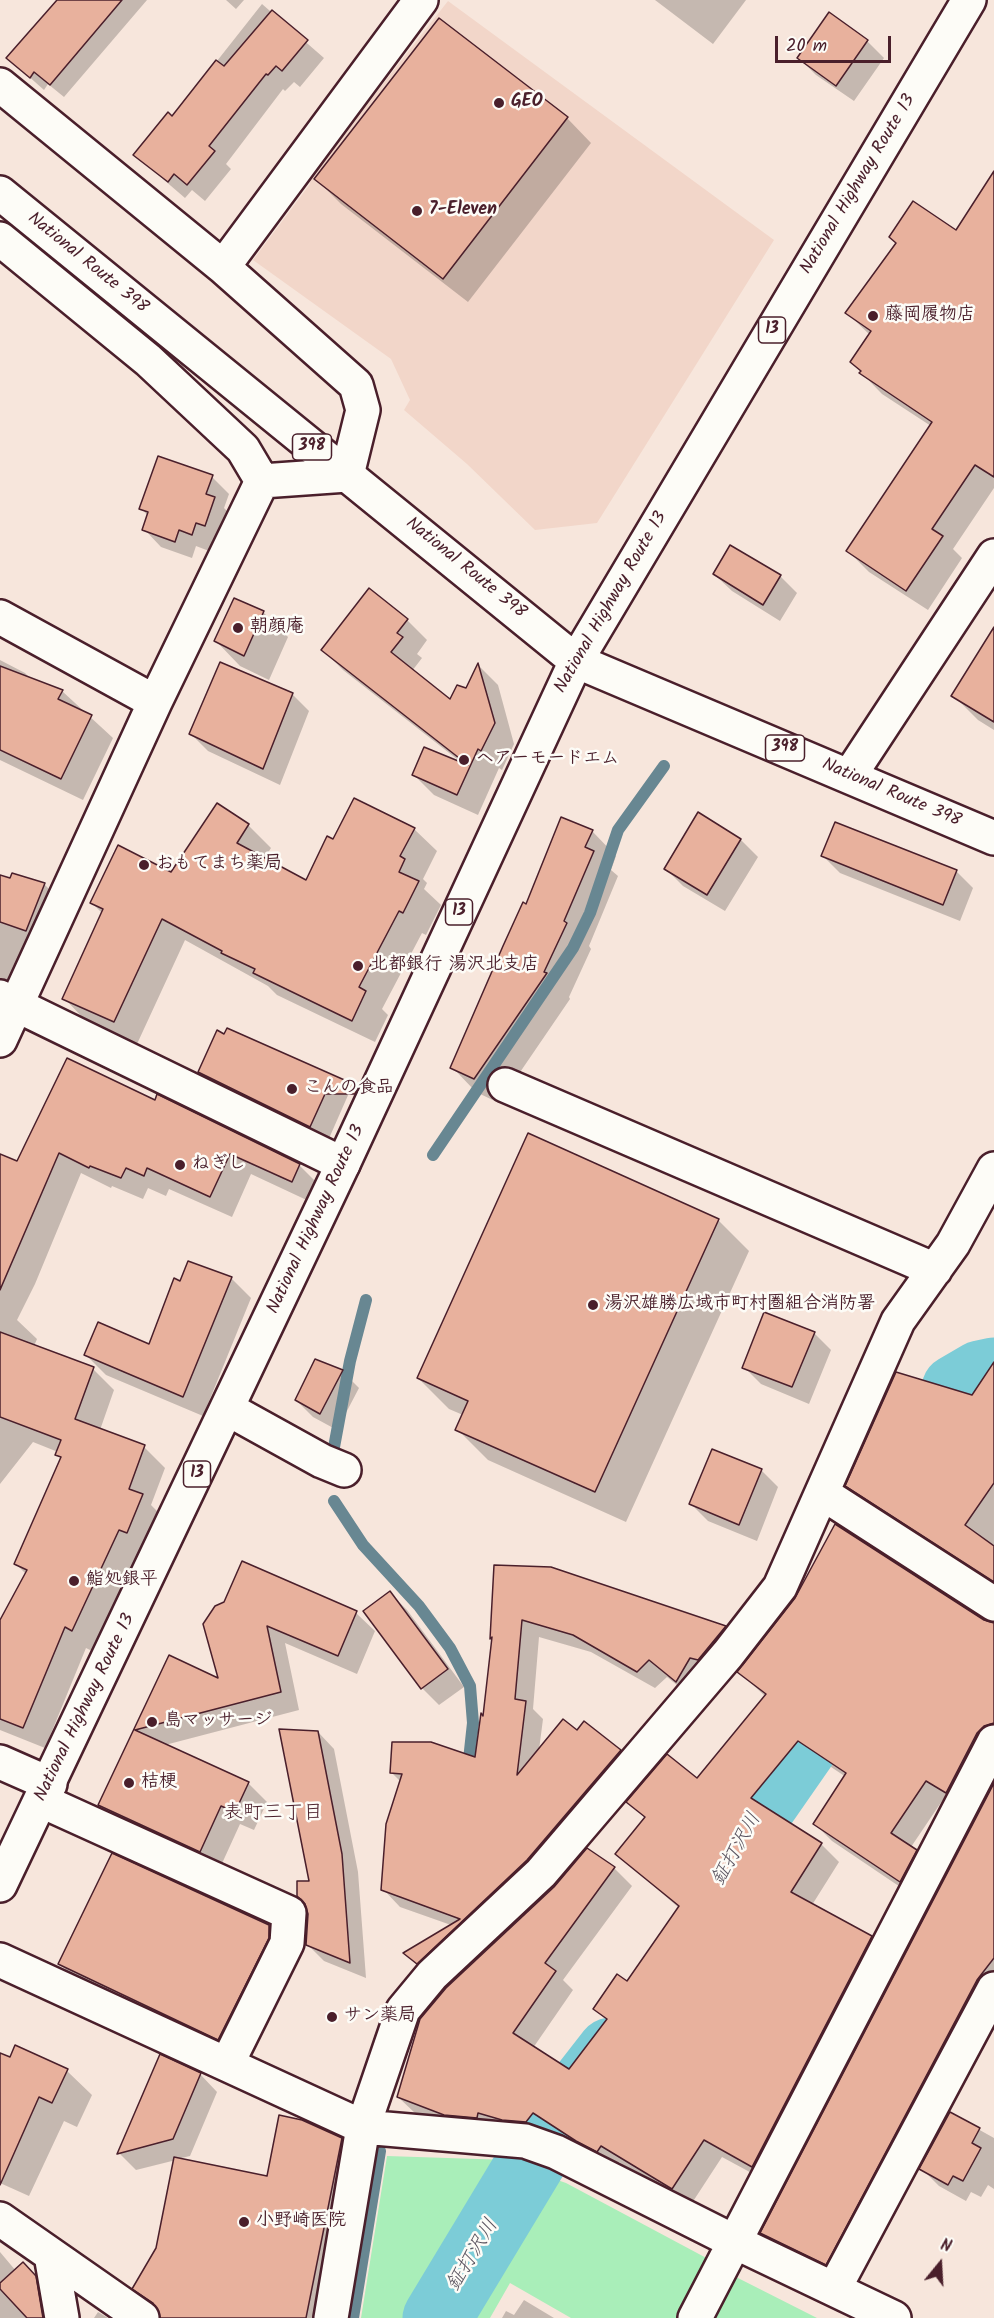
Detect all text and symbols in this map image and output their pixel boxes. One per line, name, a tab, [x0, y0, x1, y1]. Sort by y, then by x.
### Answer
scale bar	[778, 24, 894, 62]
text: 20 m	[786, 32, 827, 61]
street label: National Highway Route 13	[797, 91, 921, 279]
place label: GEO	[511, 92, 543, 114]
marker: GEO	[492, 96, 506, 110]
place label: 7-Eleven	[429, 200, 497, 222]
marker: 7-Eleven	[410, 204, 424, 218]
street label: National Route 398	[22, 209, 152, 319]
place label: 藤岡履物店	[885, 305, 975, 327]
marker: 藤岡履物店	[866, 309, 880, 323]
road number: 13	[758, 317, 786, 343]
road number: 398	[292, 434, 332, 460]
street label: National Highway Route 13	[551, 508, 673, 698]
street label: National Route 398	[400, 514, 530, 624]
place label: 朝顔庵	[250, 617, 304, 639]
marker: 朝顔庵	[231, 621, 245, 635]
road number: 398	[766, 735, 804, 761]
place label: ヘアーモードエム	[476, 749, 619, 771]
marker: ヘアーモードエム	[457, 753, 471, 767]
street label: National Route 398	[818, 755, 964, 833]
place label: おもてまち薬局	[156, 854, 282, 876]
marker: おもてまち薬局	[137, 858, 151, 872]
road number: 13	[446, 899, 472, 925]
place label: 北都銀行 湯沢北支店	[370, 955, 539, 977]
marker: 北都銀行 湯沢北支店	[351, 959, 365, 973]
place label: こんの食品	[304, 1078, 394, 1100]
marker: こんの食品	[285, 1082, 299, 1096]
street label: National Highway Route 13	[264, 1122, 370, 1318]
place label: ねぎし	[192, 1154, 246, 1176]
marker: ねぎし	[173, 1158, 187, 1172]
place label: 湯沢雄勝広域市町村圏組合消防署	[605, 1294, 875, 1316]
marker: 湯沢雄勝広域市町村圏組合消防署	[586, 1298, 600, 1312]
road number: 13	[184, 1461, 210, 1487]
place label: 鮨処銀平	[86, 1570, 158, 1592]
marker: 鮨処銀平	[67, 1574, 81, 1588]
street label: National Highway Route 13	[31, 1611, 141, 1805]
place label: 島マッサージ	[164, 1711, 272, 1733]
marker: 島マッサージ	[145, 1715, 159, 1729]
place label: 桔梗	[141, 1772, 177, 1794]
marker: 桔梗	[122, 1776, 136, 1790]
district label: 表町三丁目	[223, 1803, 323, 1827]
water label: 鉦打沢川	[708, 1809, 768, 1891]
place label: サン薬局	[344, 2006, 416, 2028]
marker: サン薬局	[325, 2010, 339, 2024]
place label: 小野崎医院	[256, 2211, 346, 2233]
marker: 小野崎医院	[237, 2215, 251, 2229]
water label: 鉦打沢川	[443, 2216, 505, 2296]
text: N	[937, 2233, 954, 2260]
north arrow	[910, 2234, 970, 2294]

